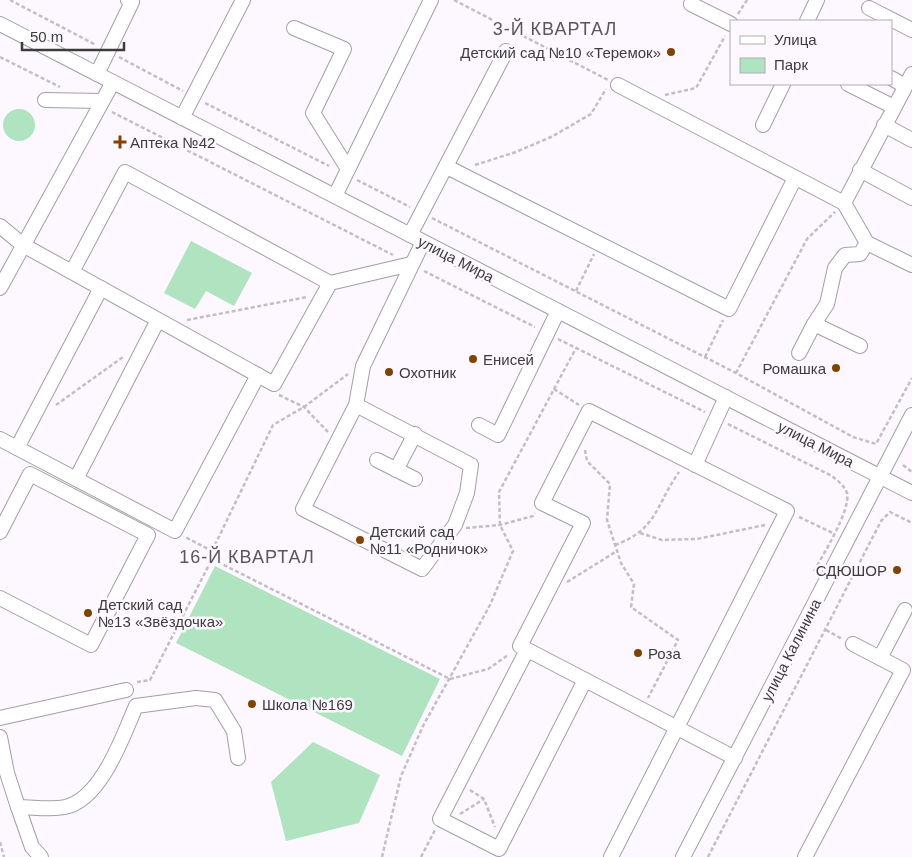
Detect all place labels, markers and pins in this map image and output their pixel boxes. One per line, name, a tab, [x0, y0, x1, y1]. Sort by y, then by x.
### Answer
place label: Детский сад №10 «Теремок»	[460, 44, 661, 61]
marker: Детский сад №10 «Теремок»	[665, 46, 677, 58]
place label: Аптека №42	[130, 134, 215, 151]
marker: Аптека №42	[114, 136, 126, 148]
place label: Енисей	[483, 351, 534, 368]
marker: Енисей	[467, 353, 479, 365]
place label: Ромашка	[762, 360, 827, 377]
marker: Ромашка	[830, 362, 842, 374]
place label: Охотник	[399, 364, 456, 381]
marker: Охотник	[383, 366, 395, 378]
place label: Детский сад №11 «Родничок»	[370, 523, 488, 557]
marker: Детский сад №11 «Родничок»	[354, 534, 366, 546]
place label: СДЮШОР	[816, 562, 887, 579]
marker: СДЮШОР	[891, 564, 903, 576]
place label: Детский сад №13 «Звёздочка»	[98, 596, 223, 630]
marker: Детский сад №13 «Звёздочка»	[82, 607, 94, 619]
place label: Роза	[648, 645, 681, 662]
marker: Роза	[632, 647, 644, 659]
place label: Школа №169	[262, 696, 353, 713]
marker: Школа №169	[246, 698, 258, 710]

